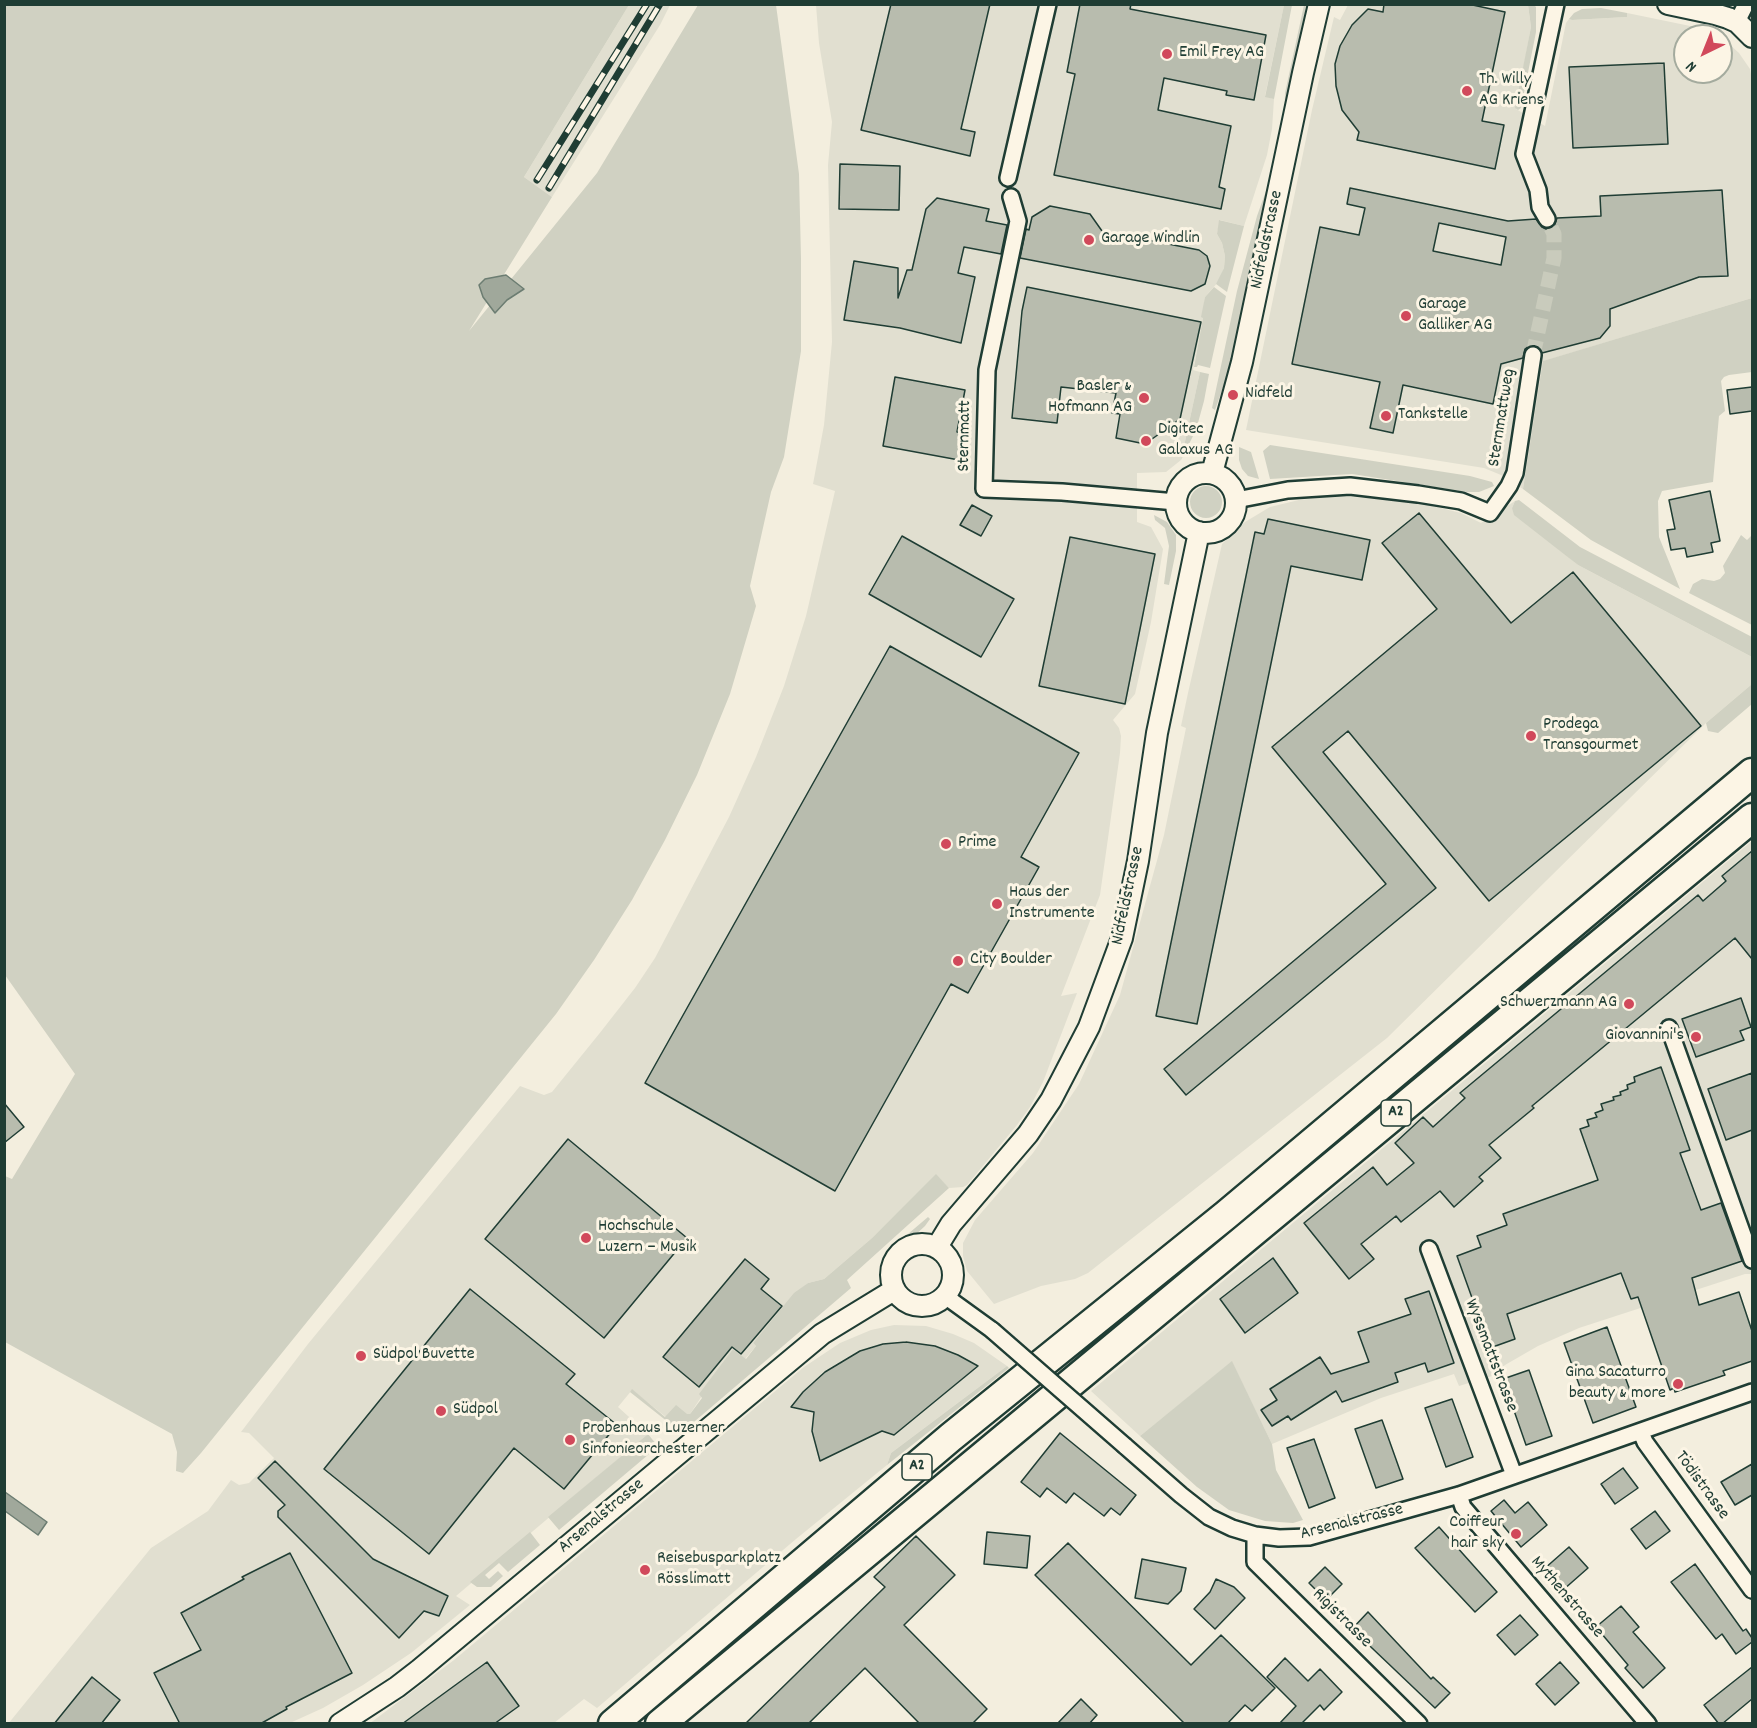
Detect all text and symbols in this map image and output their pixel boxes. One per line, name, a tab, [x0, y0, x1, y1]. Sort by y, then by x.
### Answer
north arrow	[1673, 24, 1733, 84]
place label: Emil Frey AG	[1179, 43, 1264, 65]
marker: Emil Frey AG	[1160, 47, 1174, 61]
text: N	[1681, 55, 1702, 77]
place label: Th. Willy AG Kriens	[1479, 70, 1544, 112]
marker: Th. Willy AG Kriens	[1460, 84, 1474, 98]
street label: Nidfeldstrasse	[1247, 189, 1289, 291]
place label: Garage Windlin	[1101, 229, 1200, 251]
marker: Garage Windlin	[1082, 233, 1096, 247]
place label: Garage Galliker AG	[1418, 295, 1492, 338]
marker: Garage Galliker AG	[1399, 309, 1413, 323]
street label: Sternmattweg	[1485, 367, 1521, 469]
place label: Basler & Hofmann AG	[1048, 377, 1132, 420]
place label: Nidfeld	[1245, 384, 1293, 406]
marker: Nidfeld	[1226, 388, 1240, 402]
marker: Basler & Hofmann AG	[1137, 391, 1151, 405]
street label: Sternmatt	[955, 400, 977, 472]
place label: Tankstelle	[1398, 405, 1468, 427]
marker: Tankstelle	[1379, 409, 1393, 423]
place label: Digitec Galaxus AG	[1158, 420, 1233, 462]
marker: Digitec Galaxus AG	[1139, 434, 1153, 448]
place label: Prodega Transgourmet	[1543, 715, 1638, 758]
marker: Prodega Transgourmet	[1524, 729, 1538, 743]
place label: Prime	[958, 833, 996, 855]
marker: Prime	[939, 837, 953, 851]
street label: Nidfeldstrasse	[1108, 845, 1150, 947]
place label: Haus der Instrumente	[1009, 883, 1095, 926]
marker: Haus der Instrumente	[990, 897, 1004, 911]
place label: City Boulder	[970, 950, 1052, 972]
marker: City Boulder	[951, 954, 965, 968]
place label: Schwerzmann AG	[1500, 993, 1617, 1015]
marker: Schwerzmann AG	[1622, 997, 1636, 1011]
place label: Giovannini's	[1605, 1026, 1684, 1048]
marker: Giovannini's	[1689, 1030, 1703, 1044]
road number: A2	[1381, 1100, 1411, 1126]
place label: Hochschule Luzern – Musik	[598, 1217, 697, 1260]
marker: Hochschule Luzern – Musik	[579, 1231, 593, 1245]
street label: Wyssmattstrasse	[1459, 1296, 1521, 1416]
place label: Südpol Buvette	[373, 1345, 475, 1367]
marker: Südpol Buvette	[354, 1349, 368, 1363]
place label: Gina Sacaturro beauty & more	[1565, 1363, 1666, 1406]
marker: Gina Sacaturro beauty & more	[1671, 1377, 1685, 1391]
place label: Südpol	[453, 1400, 498, 1422]
marker: Südpol	[434, 1404, 448, 1418]
place label: Probenhaus Luzerner Sinfonieorchester	[582, 1419, 725, 1462]
marker: Probenhaus Luzerner Sinfonieorchester	[563, 1433, 577, 1447]
street label: Tödistrasse	[1669, 1448, 1733, 1524]
road number: A2	[902, 1454, 932, 1480]
street label: Arsenalstrasse	[555, 1475, 649, 1559]
street label: Arsenalstrasse	[1298, 1500, 1406, 1546]
place label: Coiffeur hair sky	[1449, 1513, 1504, 1556]
marker: Coiffeur hair sky	[1509, 1527, 1523, 1541]
place label: Reisebusparkplatz Rösslimatt	[657, 1549, 781, 1592]
street label: Mythenstrasse	[1525, 1553, 1607, 1643]
marker: Reisebusparkplatz Rösslimatt	[638, 1563, 652, 1577]
street label: Rigistrasse	[1307, 1585, 1375, 1653]

